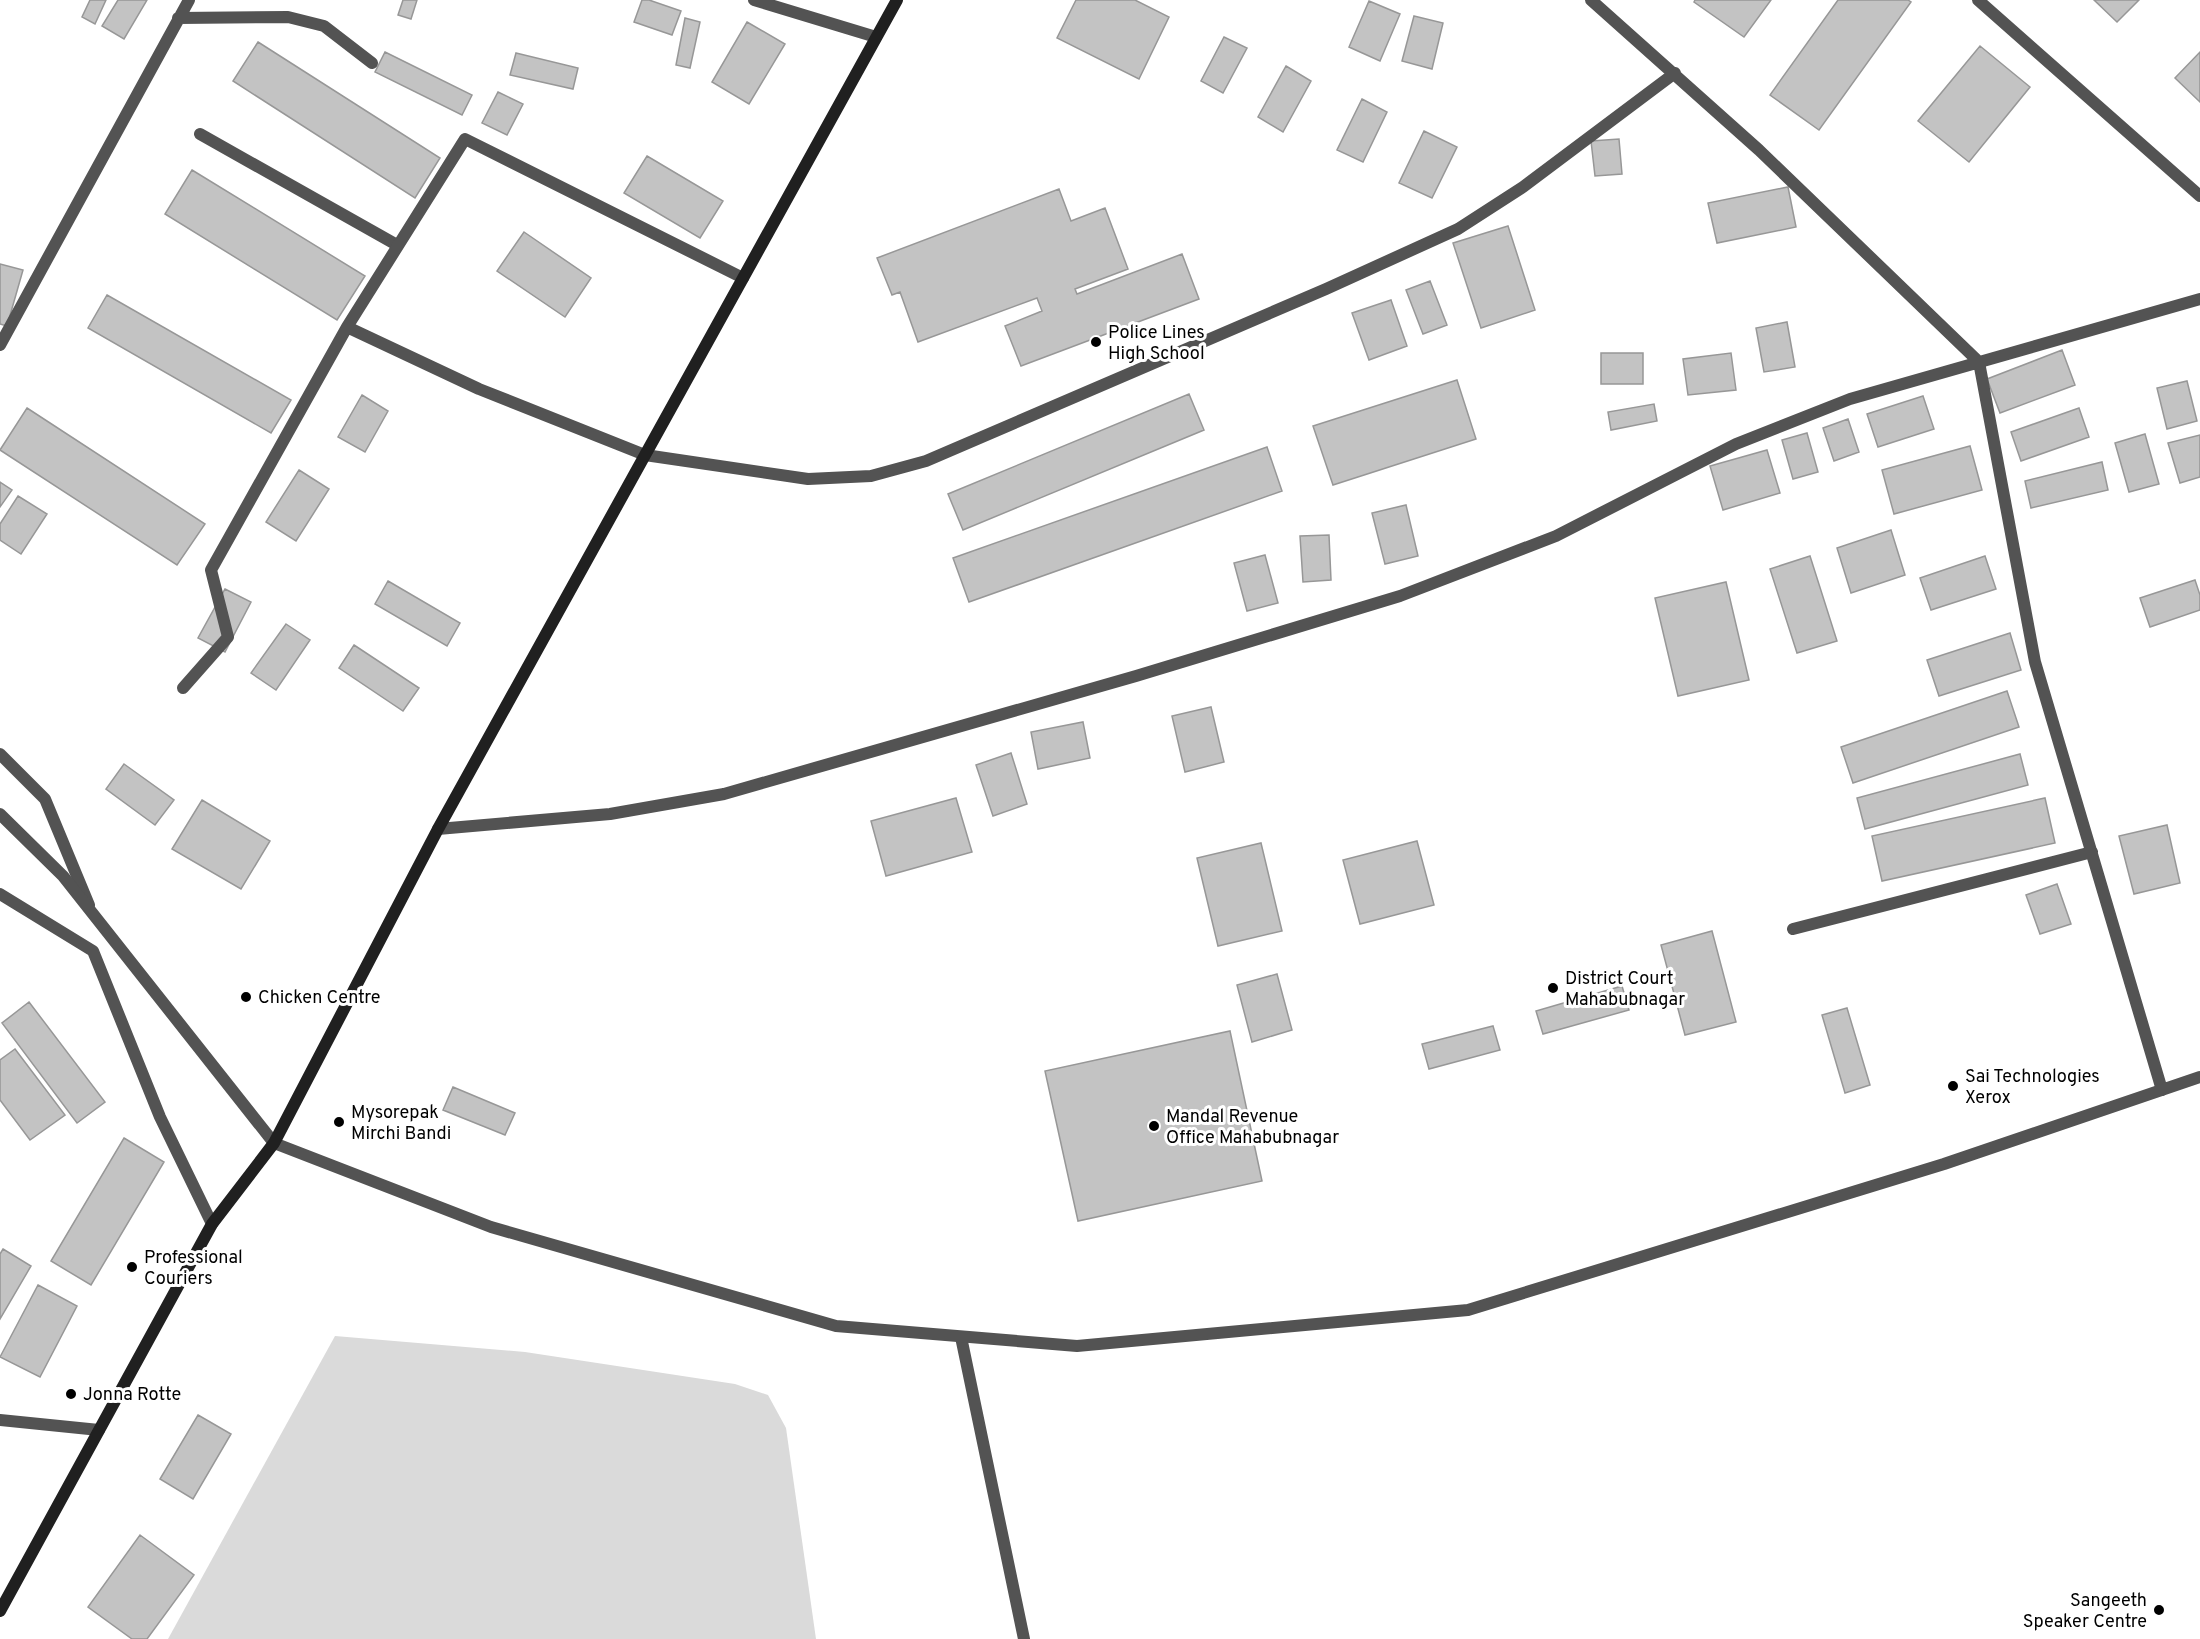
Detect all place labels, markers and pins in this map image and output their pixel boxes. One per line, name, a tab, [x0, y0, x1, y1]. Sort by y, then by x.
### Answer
place label: Police Lines High School	[1108, 322, 1205, 366]
marker: Police Lines High School	[1089, 335, 1103, 349]
place label: District Court Mahabubnagar	[1565, 968, 1685, 1012]
marker: District Court Mahabubnagar	[1546, 981, 1560, 995]
place label: Chicken Centre	[258, 987, 380, 1010]
marker: Chicken Centre	[239, 990, 253, 1004]
place label: Sai Technologies Xerox	[1965, 1066, 2100, 1110]
marker: Sai Technologies Xerox	[1946, 1079, 1960, 1093]
place label: Mysorepak Mirchi Bandi	[351, 1102, 451, 1146]
place label: Mandal Revenue Office Mahabubnagar	[1166, 1106, 1339, 1150]
marker: Mysorepak Mirchi Bandi	[332, 1115, 346, 1129]
marker: Mandal Revenue Office Mahabubnagar	[1147, 1119, 1161, 1133]
place label: Professional Couriers	[144, 1247, 243, 1291]
marker: Professional Couriers	[125, 1260, 139, 1274]
place label: Jonna Rotte	[83, 1384, 181, 1407]
marker: Jonna Rotte	[64, 1387, 78, 1401]
place label: Sangeeth Speaker Centre	[2023, 1590, 2147, 1634]
marker: Sangeeth Speaker Centre	[2152, 1603, 2166, 1617]

